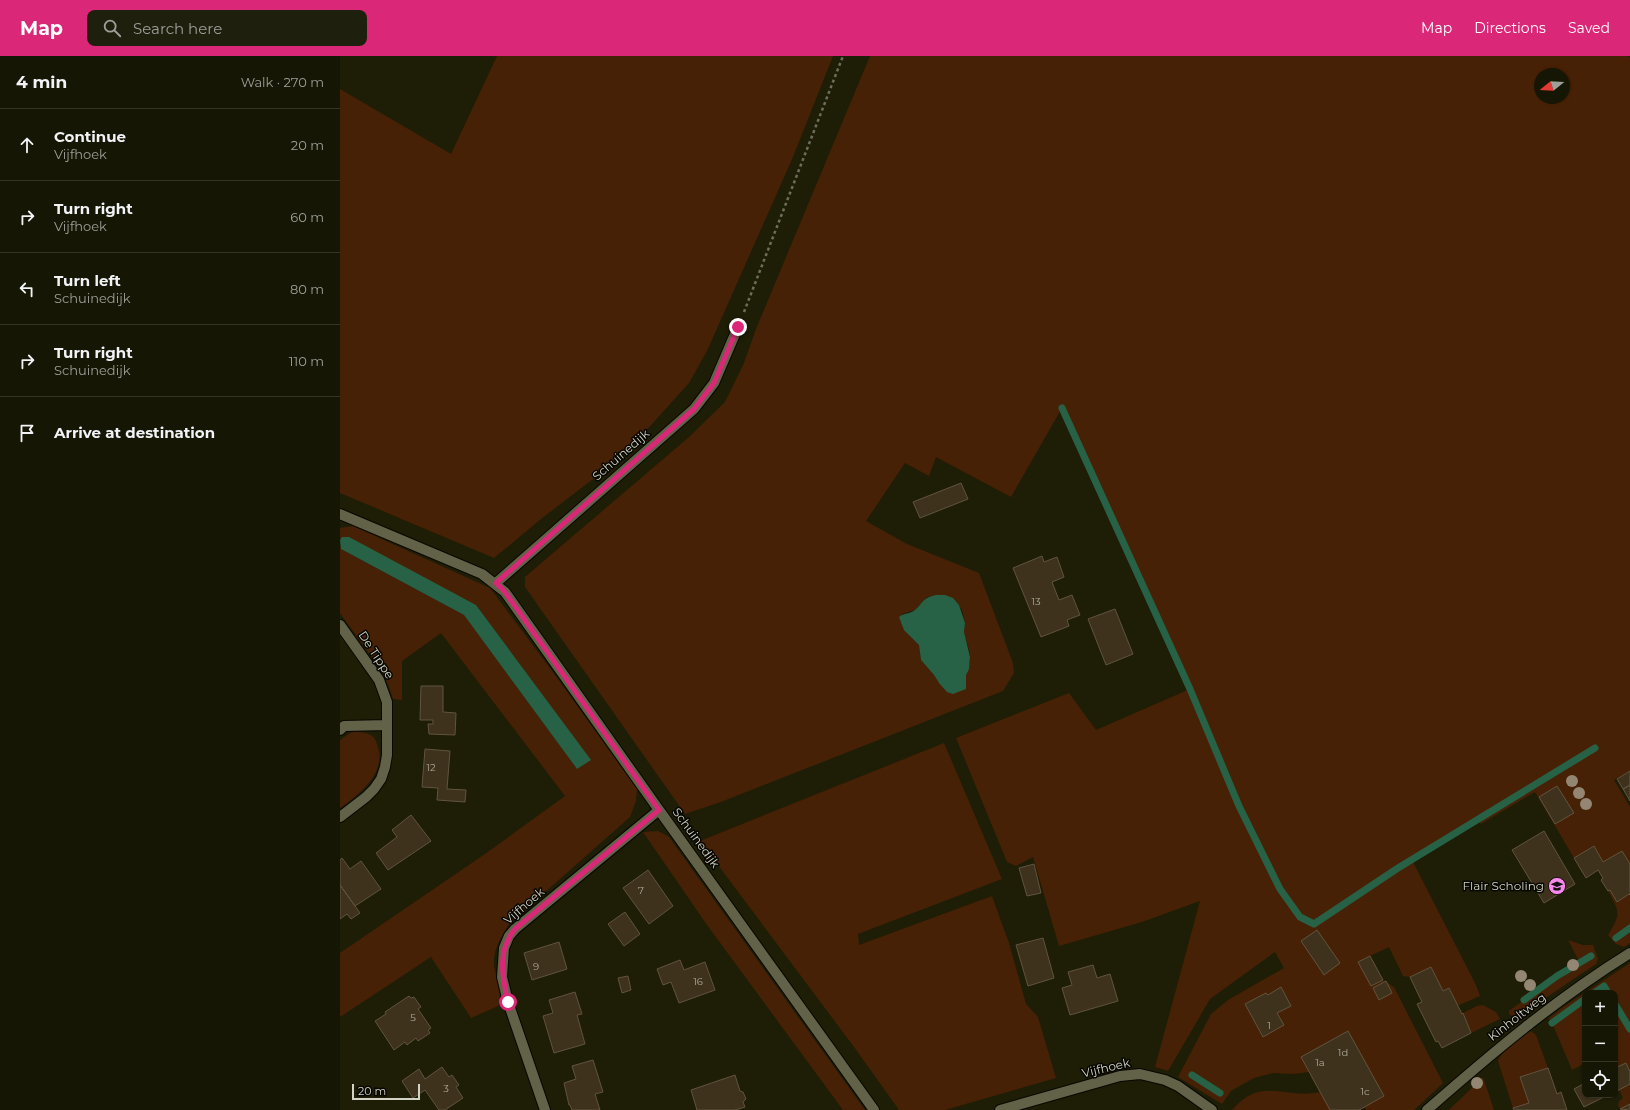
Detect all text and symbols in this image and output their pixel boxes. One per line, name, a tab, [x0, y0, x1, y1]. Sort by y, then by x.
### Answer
search box	[87, 10, 367, 46]
text: Map	[20, 17, 63, 40]
icon: search	[101, 17, 123, 39]
text: Search here	[133, 19, 222, 38]
text: Map	[1421, 19, 1452, 37]
text: Directions	[1474, 19, 1546, 37]
text: Saved	[1568, 19, 1610, 37]
north arrow	[1534, 68, 1570, 104]
text: 4 min	[16, 72, 67, 92]
text: Walk · 270 m	[241, 74, 324, 90]
text: Continue	[54, 127, 126, 146]
icon: ahead	[16, 134, 38, 156]
text: 20 m	[291, 137, 324, 153]
text: Vijfhoek	[54, 146, 107, 162]
text: Turn right	[54, 199, 133, 218]
icon: right	[16, 206, 38, 228]
text: 60 m	[290, 209, 324, 225]
text: Vijfhoek	[54, 218, 107, 234]
text: Turn left	[54, 271, 121, 290]
icon: left	[16, 278, 38, 300]
text: 80 m	[290, 281, 324, 297]
text: Schuinedijk	[54, 290, 131, 306]
route end	[729, 318, 747, 336]
text: Turn right	[54, 343, 133, 362]
icon: right	[16, 350, 38, 372]
text: 110 m	[289, 353, 324, 369]
text: Schuinedijk	[54, 362, 131, 378]
icon: arrive	[16, 422, 38, 444]
text: Arrive at destination	[54, 423, 215, 442]
street label: Schuinedijk	[589, 425, 653, 483]
house number: 13	[1031, 595, 1041, 608]
street label: De Tippe	[355, 628, 397, 681]
house number: 12	[426, 761, 436, 774]
street label: Schuinedijk	[670, 805, 724, 871]
school or university icon: Flair Scholing	[1547, 876, 1567, 896]
place label: Flair Scholing	[1462, 878, 1544, 893]
street label: Vijfhoek	[500, 883, 548, 927]
house number: 7	[638, 884, 644, 897]
house number: 9	[533, 960, 539, 973]
house number: 16	[693, 975, 703, 988]
street label: Kinholtweg	[1485, 989, 1549, 1044]
map controls	[1582, 990, 1618, 1098]
button: +	[1582, 990, 1618, 1026]
route start	[499, 993, 517, 1011]
house number: 5	[410, 1011, 416, 1024]
house number: 1	[1267, 1019, 1271, 1032]
button: −	[1582, 1026, 1618, 1062]
house number: 1d	[1338, 1046, 1348, 1059]
street label: Vijfhoek	[1080, 1055, 1132, 1080]
house number: 1a	[1315, 1056, 1325, 1069]
button: locate	[1582, 1062, 1618, 1098]
scale bar	[352, 1082, 420, 1101]
house number: 3	[443, 1082, 449, 1095]
text: 20 m	[358, 1084, 386, 1098]
house number: 1c	[1360, 1085, 1370, 1098]

